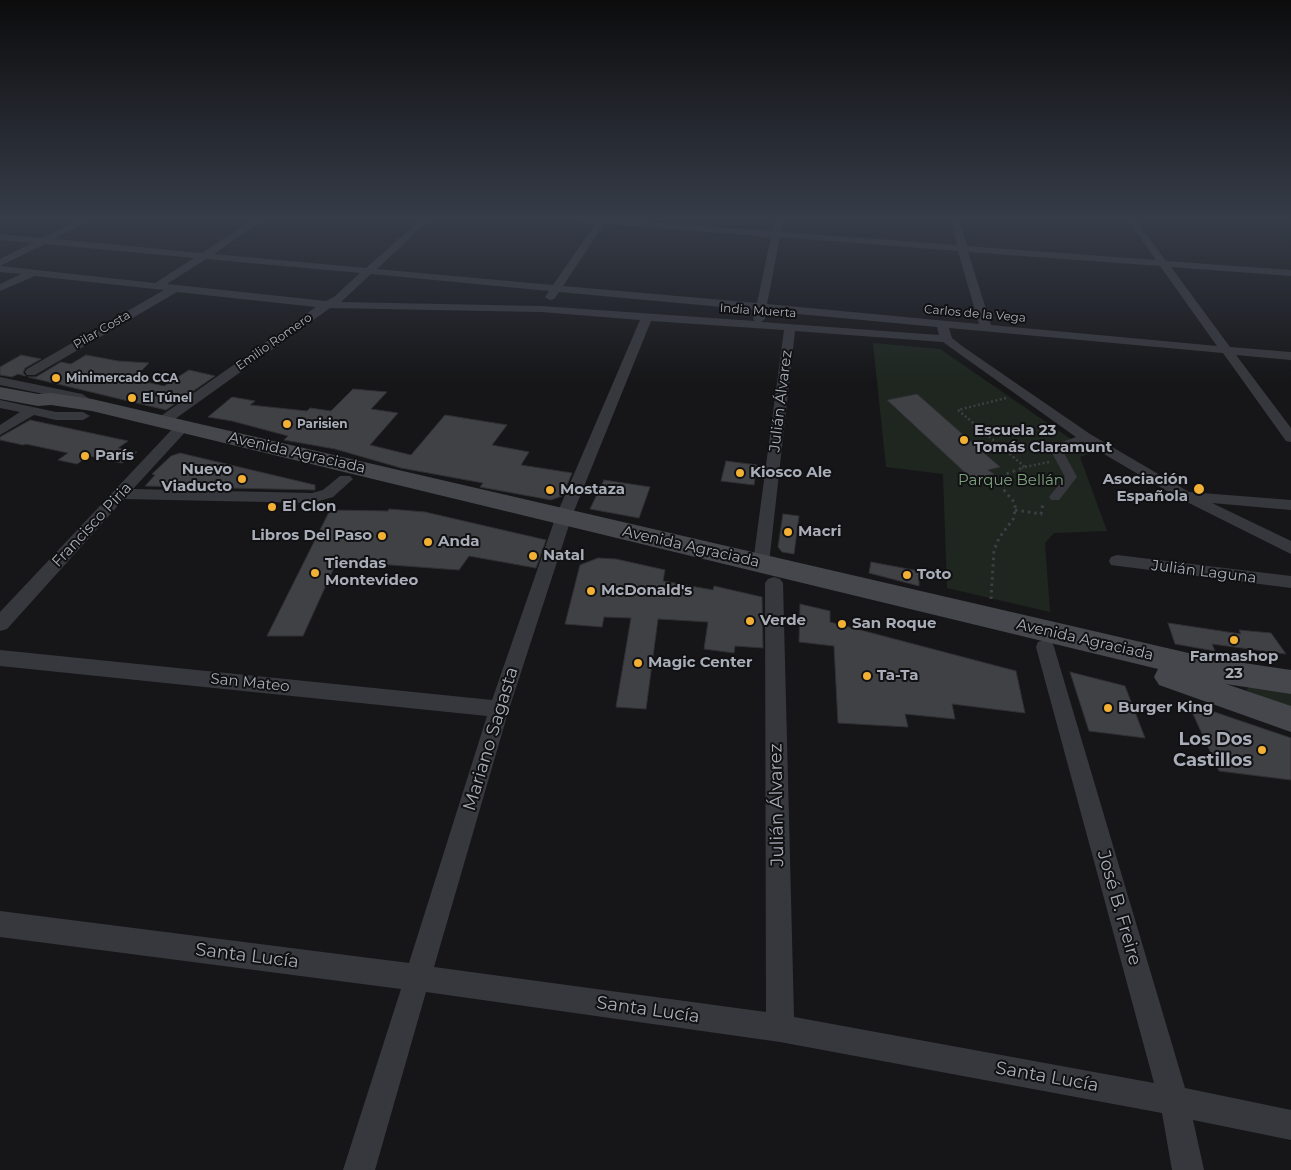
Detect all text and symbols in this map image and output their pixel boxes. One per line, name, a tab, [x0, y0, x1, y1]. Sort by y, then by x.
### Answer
street label: India Muerta	[719, 301, 797, 321]
street label: Carlos de la Vega	[923, 302, 1027, 326]
street label: Pilar Costa	[71, 308, 133, 352]
street label: Emilio Romero	[233, 310, 315, 374]
street label: Julián Álvarez	[766, 349, 796, 453]
place label: Minimercado CCA	[66, 371, 178, 385]
marker: Minimercado CCA	[50, 372, 62, 384]
place label: El Túnel	[142, 391, 192, 405]
marker: El Túnel	[126, 392, 138, 404]
place label: Parisien	[297, 417, 348, 431]
marker: Parisien	[281, 418, 293, 430]
place label: Escuela 23 Tomás Claramunt	[974, 422, 1112, 457]
street label: Avenida Agraciada	[227, 428, 367, 478]
marker: Escuela 23 Tomás Claramunt	[958, 434, 970, 446]
place label: París	[95, 447, 134, 465]
marker: París	[79, 450, 91, 462]
place label: Nuevo Viaducto	[161, 461, 232, 496]
place label: Kiosco Ale	[750, 464, 832, 482]
marker: Kiosco Ale	[734, 467, 746, 479]
place label: Asociación Española	[1103, 471, 1188, 506]
park label: Parque Bellán	[958, 472, 1064, 490]
marker: Nuevo Viaducto	[236, 473, 248, 485]
street label: Francisco Piria	[48, 479, 136, 571]
place label: Mostaza	[560, 481, 625, 499]
marker: Asociación Española	[1192, 482, 1206, 496]
marker: Mostaza	[544, 484, 556, 496]
place label: El Clon	[282, 498, 336, 516]
marker: El Clon	[266, 501, 278, 513]
street label: Avenida Agraciada	[621, 522, 761, 572]
place label: Macri	[798, 523, 841, 541]
marker: Macri	[782, 526, 794, 538]
place label: Libros Del Paso	[251, 527, 372, 545]
marker: Libros Del Paso	[376, 530, 388, 542]
place label: Anda	[438, 533, 480, 551]
marker: Anda	[422, 536, 434, 548]
place label: Natal	[543, 547, 584, 565]
marker: Natal	[527, 550, 539, 562]
place label: Tiendas Montevideo	[325, 555, 418, 590]
street label: Julián Laguna	[1150, 557, 1258, 587]
place label: Toto	[917, 566, 951, 584]
marker: Tiendas Montevideo	[309, 567, 321, 579]
marker: Toto	[901, 569, 913, 581]
place label: McDonald's	[601, 582, 692, 600]
marker: McDonald's	[585, 585, 597, 597]
place label: Verde	[760, 612, 806, 630]
marker: Verde	[744, 615, 756, 627]
place label: San Roque	[852, 615, 936, 633]
street label: Avenida Agraciada	[1015, 615, 1155, 665]
marker: San Roque	[836, 618, 848, 630]
marker: Farmashop 23	[1228, 634, 1240, 646]
place label: Farmashop 23	[1190, 648, 1278, 683]
place label: Magic Center	[648, 654, 752, 672]
marker: Magic Center	[632, 657, 644, 669]
street label: Mariano Sagasta	[459, 664, 523, 814]
place label: Ta-Ta	[877, 667, 918, 685]
street label: San Mateo	[209, 670, 291, 696]
marker: Ta-Ta	[861, 670, 873, 682]
place label: Burger King	[1118, 699, 1213, 717]
marker: Burger King	[1102, 702, 1114, 714]
place label: Los Dos Castillos	[1173, 729, 1252, 772]
street label: Julián Álvarez	[765, 743, 789, 867]
marker: Los Dos Castillos	[1256, 744, 1268, 756]
street label: José B. Freire	[1092, 848, 1146, 968]
street label: Santa Lucía	[194, 939, 300, 973]
street label: Santa Lucía	[595, 992, 701, 1028]
street label: Santa Lucía	[994, 1057, 1100, 1097]

